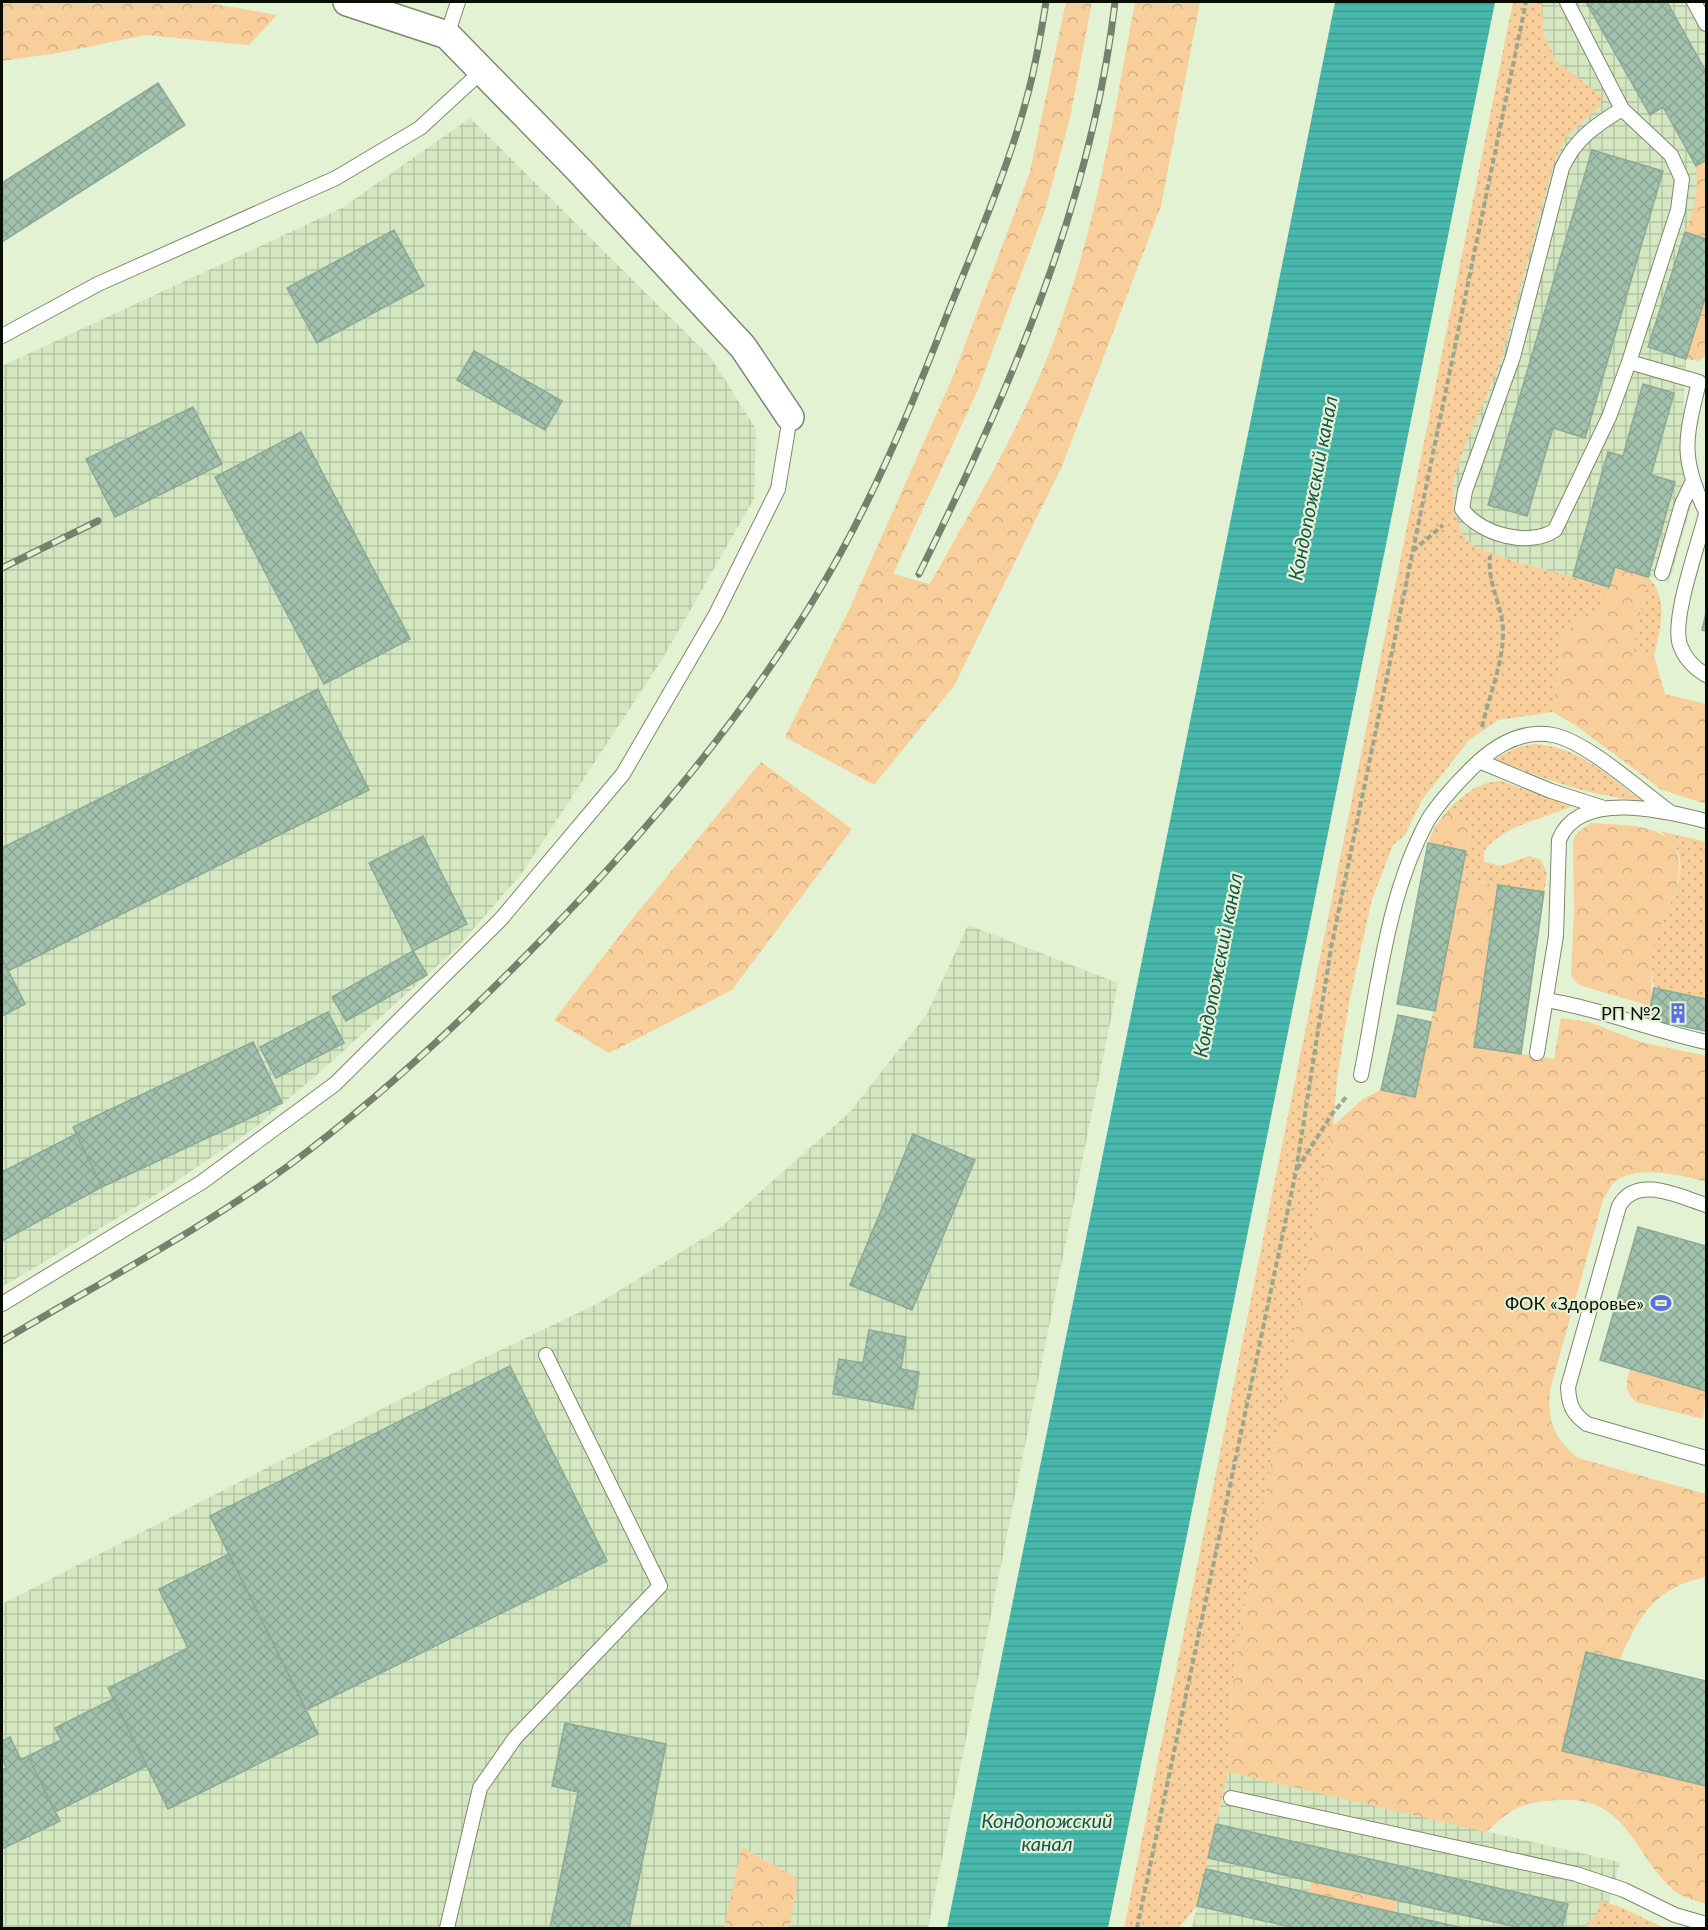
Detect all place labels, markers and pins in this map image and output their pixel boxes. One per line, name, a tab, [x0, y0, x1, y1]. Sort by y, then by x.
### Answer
building icon: РП №2	[1666, 1001, 1690, 1025]
place label: РП №2	[1601, 1002, 1661, 1024]
sports icon: ФОК «Здоровье»	[1649, 1291, 1673, 1315]
place label: ФОК «Здоровье»	[1505, 1292, 1644, 1314]

